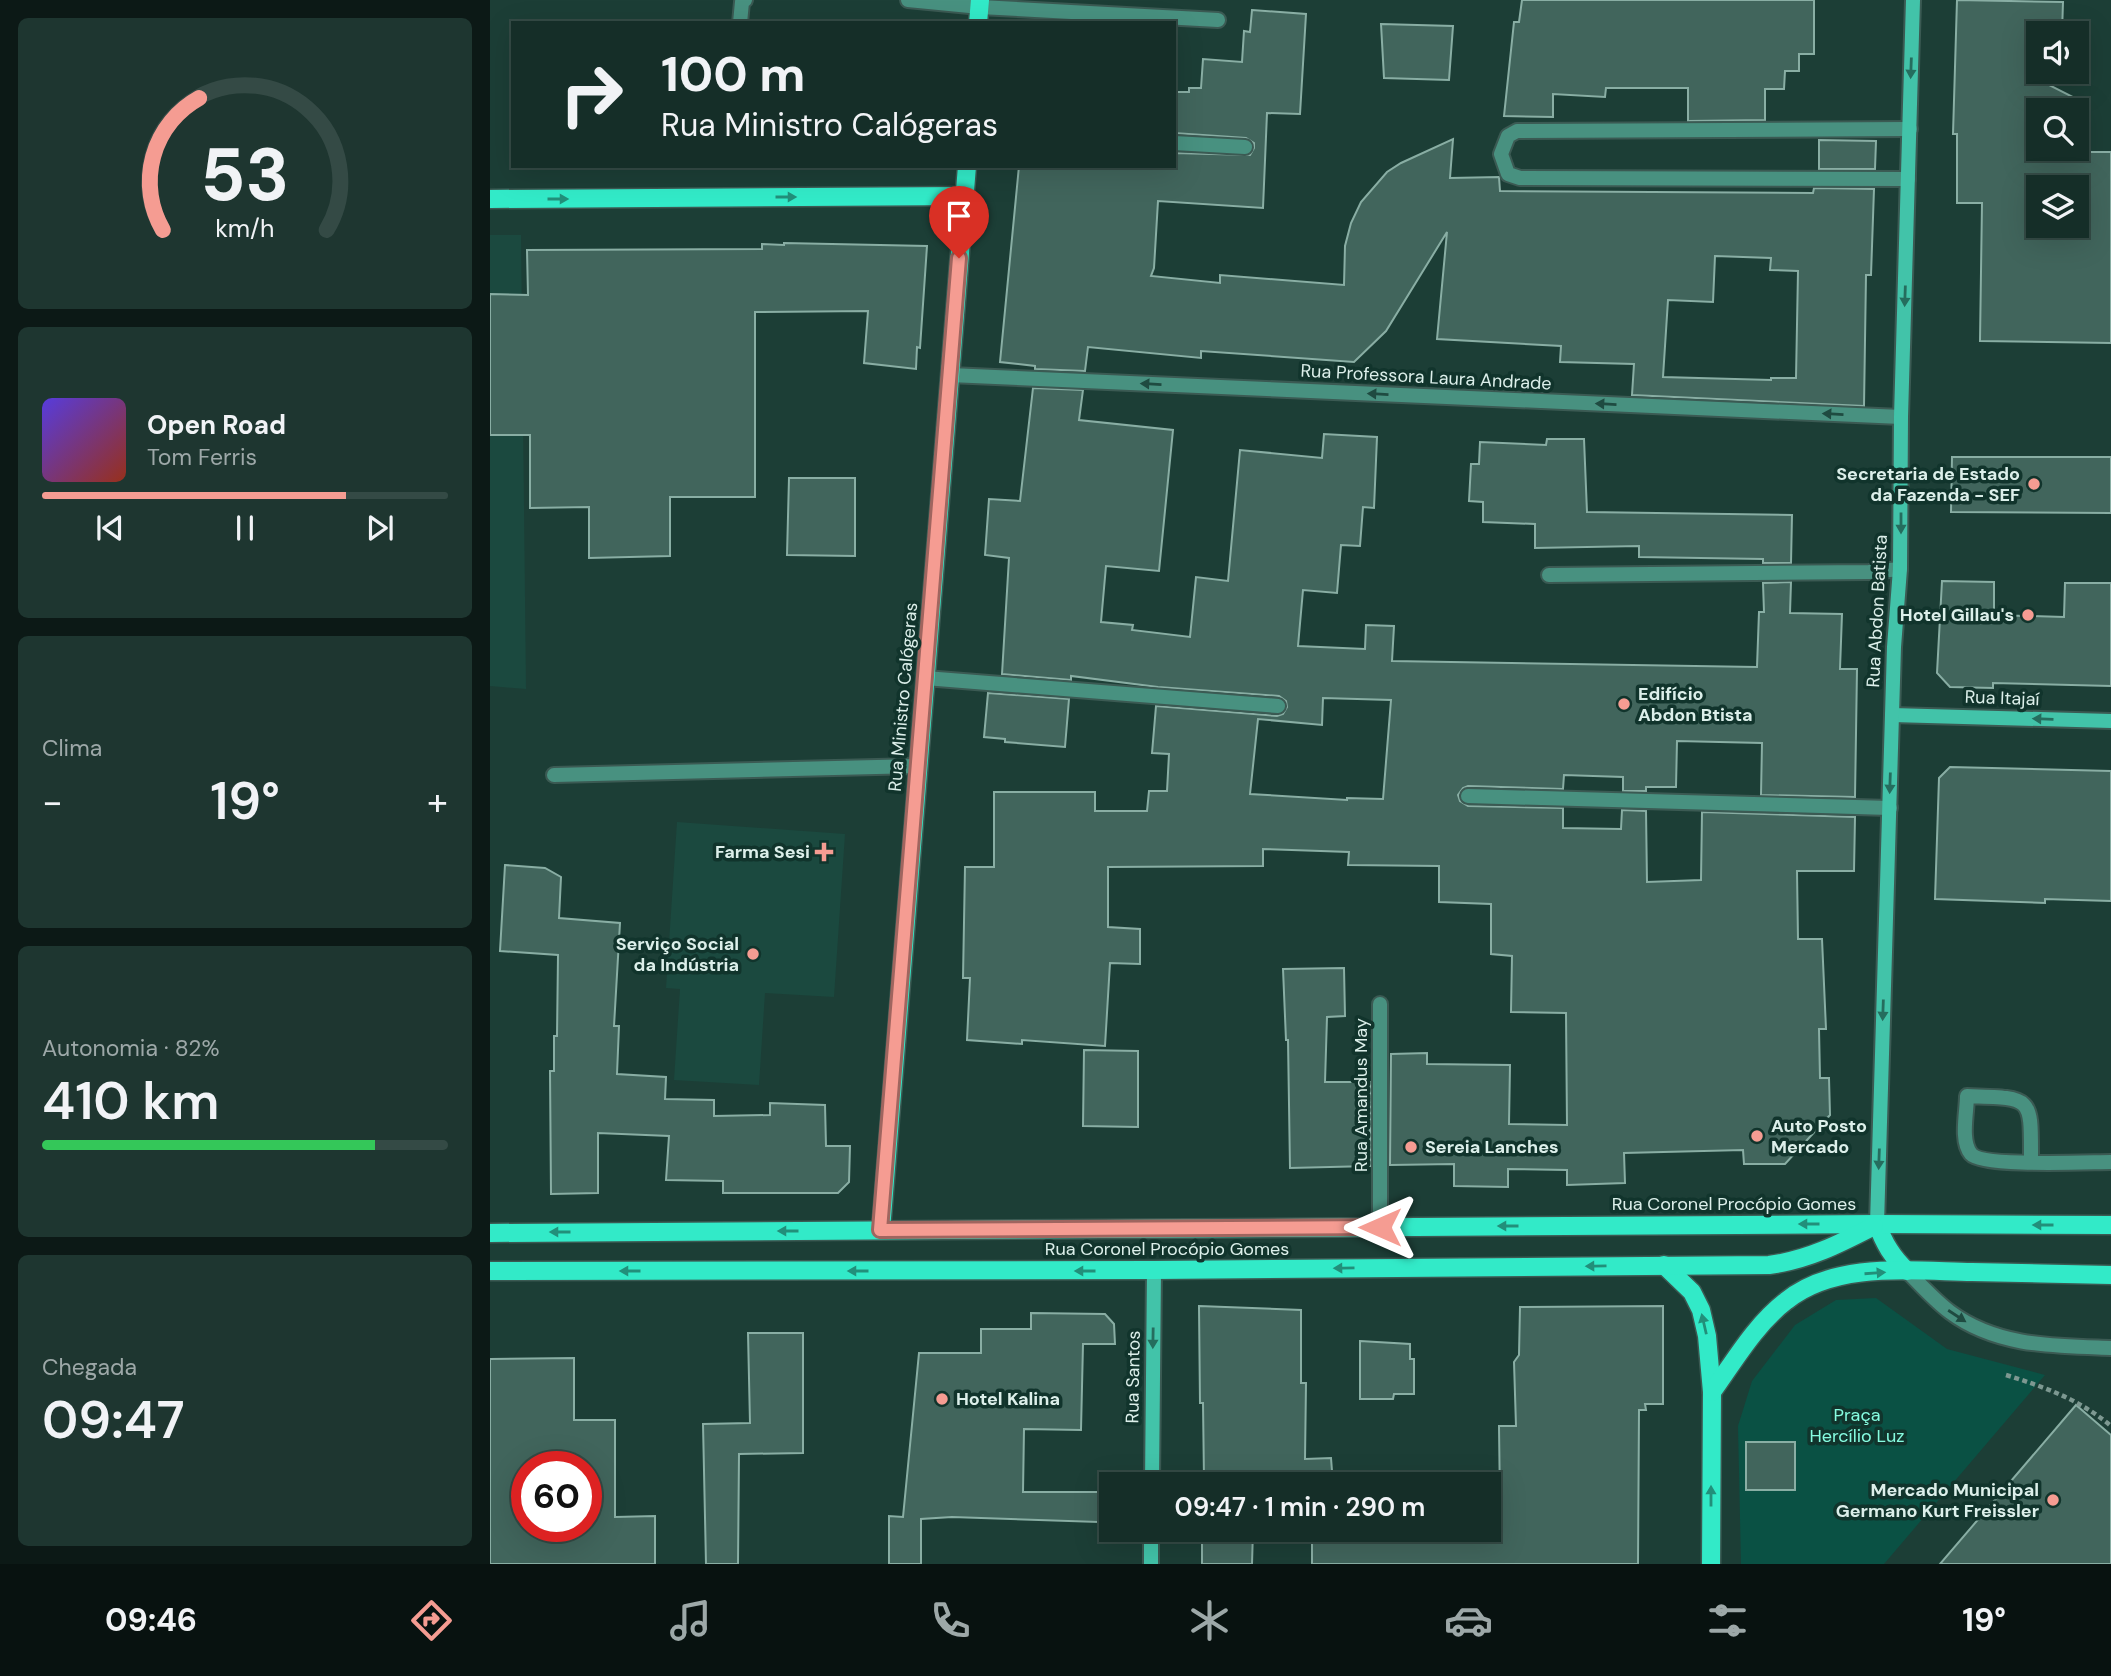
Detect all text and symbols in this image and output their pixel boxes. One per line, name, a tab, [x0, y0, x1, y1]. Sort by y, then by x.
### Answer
map controls	[2026, 21, 2089, 238]
button: sound	[2026, 21, 2089, 84]
text: 100 m	[661, 42, 805, 106]
icon: right	[546, 49, 637, 140]
one-way arrow	[1906, 57, 1917, 79]
button: search	[2026, 98, 2089, 161]
text: Rua Ministro Calógeras	[661, 104, 998, 146]
text: 53	[200, 128, 290, 223]
button: layers	[2026, 175, 2089, 238]
pin	[929, 186, 989, 258]
one-way arrow	[775, 192, 797, 203]
one-way arrow	[547, 193, 569, 205]
icon: arrive	[940, 197, 978, 235]
text: km/h	[215, 211, 275, 244]
one-way arrow	[1899, 285, 1910, 307]
street label: Rua Professora Laura Andrade	[1300, 358, 1552, 396]
one-way arrow	[1140, 378, 1162, 389]
one-way arrow	[1367, 388, 1389, 399]
one-way arrow	[1594, 398, 1616, 409]
text: Open Road	[147, 408, 286, 442]
one-way arrow	[1822, 409, 1844, 420]
text: Tom Ferris	[147, 442, 257, 472]
place label: Secretaria de Estado da Fazenda - SEF	[1836, 462, 2020, 507]
marker: Secretaria de Estado da Fazenda - SEF	[2026, 476, 2042, 492]
icon: previous	[91, 509, 129, 547]
icon: pause	[226, 509, 264, 547]
icon: next	[361, 509, 399, 547]
one-way arrow	[1895, 512, 1907, 534]
street label: Rua Abdon Batista	[1861, 534, 1893, 688]
street label: Rua Ministro Calógeras	[883, 602, 923, 792]
place label: Hotel Gillau's	[1900, 603, 2014, 627]
marker: Hotel Gillau's	[2020, 607, 2036, 623]
place label: Edifício Abdon Btista	[1638, 682, 1753, 727]
street label: Rua Itajaí	[1964, 685, 2040, 711]
marker: Edifício Abdon Btista	[1616, 696, 1632, 712]
one-way arrow	[2032, 713, 2054, 724]
text: Clima	[42, 733, 102, 763]
text: 19°	[210, 767, 280, 835]
one-way arrow	[1885, 772, 1896, 794]
text: −	[42, 777, 63, 827]
text: +	[427, 777, 448, 827]
place label: Farma Sesi	[715, 840, 810, 864]
marker: Farma Sesi	[816, 844, 832, 860]
place label: Serviço Social da Indústria	[616, 932, 739, 977]
marker: Serviço Social da Indústria	[745, 946, 761, 962]
one-way arrow	[1878, 999, 1889, 1021]
street label: Rua Amandus May	[1349, 1018, 1373, 1172]
text: Autonomia · 82%	[42, 1033, 220, 1063]
text: 410 km	[42, 1067, 219, 1135]
place label: Auto Posto Mercado	[1771, 1114, 1867, 1159]
marker: Auto Posto Mercado	[1749, 1128, 1765, 1144]
place label: Sereia Lanches	[1425, 1135, 1559, 1159]
marker: Sereia Lanches	[1403, 1139, 1419, 1155]
one-way arrow	[1873, 1148, 1885, 1170]
position arrow	[1343, 1190, 1417, 1264]
street label: Rua Coronel Procópio Gomes	[1612, 1192, 1856, 1216]
one-way arrow	[1797, 1219, 1819, 1230]
one-way arrow	[2032, 1219, 2054, 1231]
one-way arrow	[1496, 1220, 1518, 1232]
one-way arrow	[777, 1225, 799, 1237]
one-way arrow	[549, 1226, 571, 1238]
street label: Rua Coronel Procópio Gomes	[1045, 1237, 1289, 1261]
one-way arrow	[1585, 1260, 1607, 1272]
one-way arrow	[1333, 1262, 1355, 1274]
one-way arrow	[619, 1265, 641, 1277]
one-way arrow	[847, 1265, 869, 1277]
one-way arrow	[1074, 1265, 1096, 1276]
one-way arrow	[1865, 1267, 1887, 1278]
one-way arrow	[1948, 1309, 1966, 1323]
one-way arrow	[1699, 1313, 1710, 1335]
one-way arrow	[1147, 1328, 1159, 1350]
street label: Rua Santos	[1120, 1330, 1146, 1424]
text: Chegada	[42, 1352, 137, 1382]
text: 09:47	[42, 1386, 185, 1454]
place label: Hotel Kalina	[956, 1387, 1060, 1411]
marker: Hotel Kalina	[934, 1391, 950, 1407]
park label: Praça Hercílio Luz	[1810, 1403, 1904, 1448]
speed limit sign: 60	[511, 1451, 602, 1542]
place label: Mercado Municipal Germano Kurt Freissler	[1836, 1478, 2039, 1523]
one-way arrow	[1706, 1485, 1717, 1507]
text: 09:47 · 1 min · 290 m	[1175, 1490, 1425, 1524]
marker: Mercado Municipal Germano Kurt Freissler	[2045, 1492, 2061, 1508]
icon: directions	[407, 1596, 456, 1645]
icon: music	[666, 1596, 715, 1645]
icon: phone	[926, 1596, 975, 1645]
icon: climate	[1185, 1596, 1234, 1645]
icon: car	[1444, 1596, 1493, 1645]
icon: filters	[1703, 1596, 1752, 1645]
text: 09:46	[105, 1599, 197, 1641]
text: 19°	[1962, 1599, 2006, 1641]

